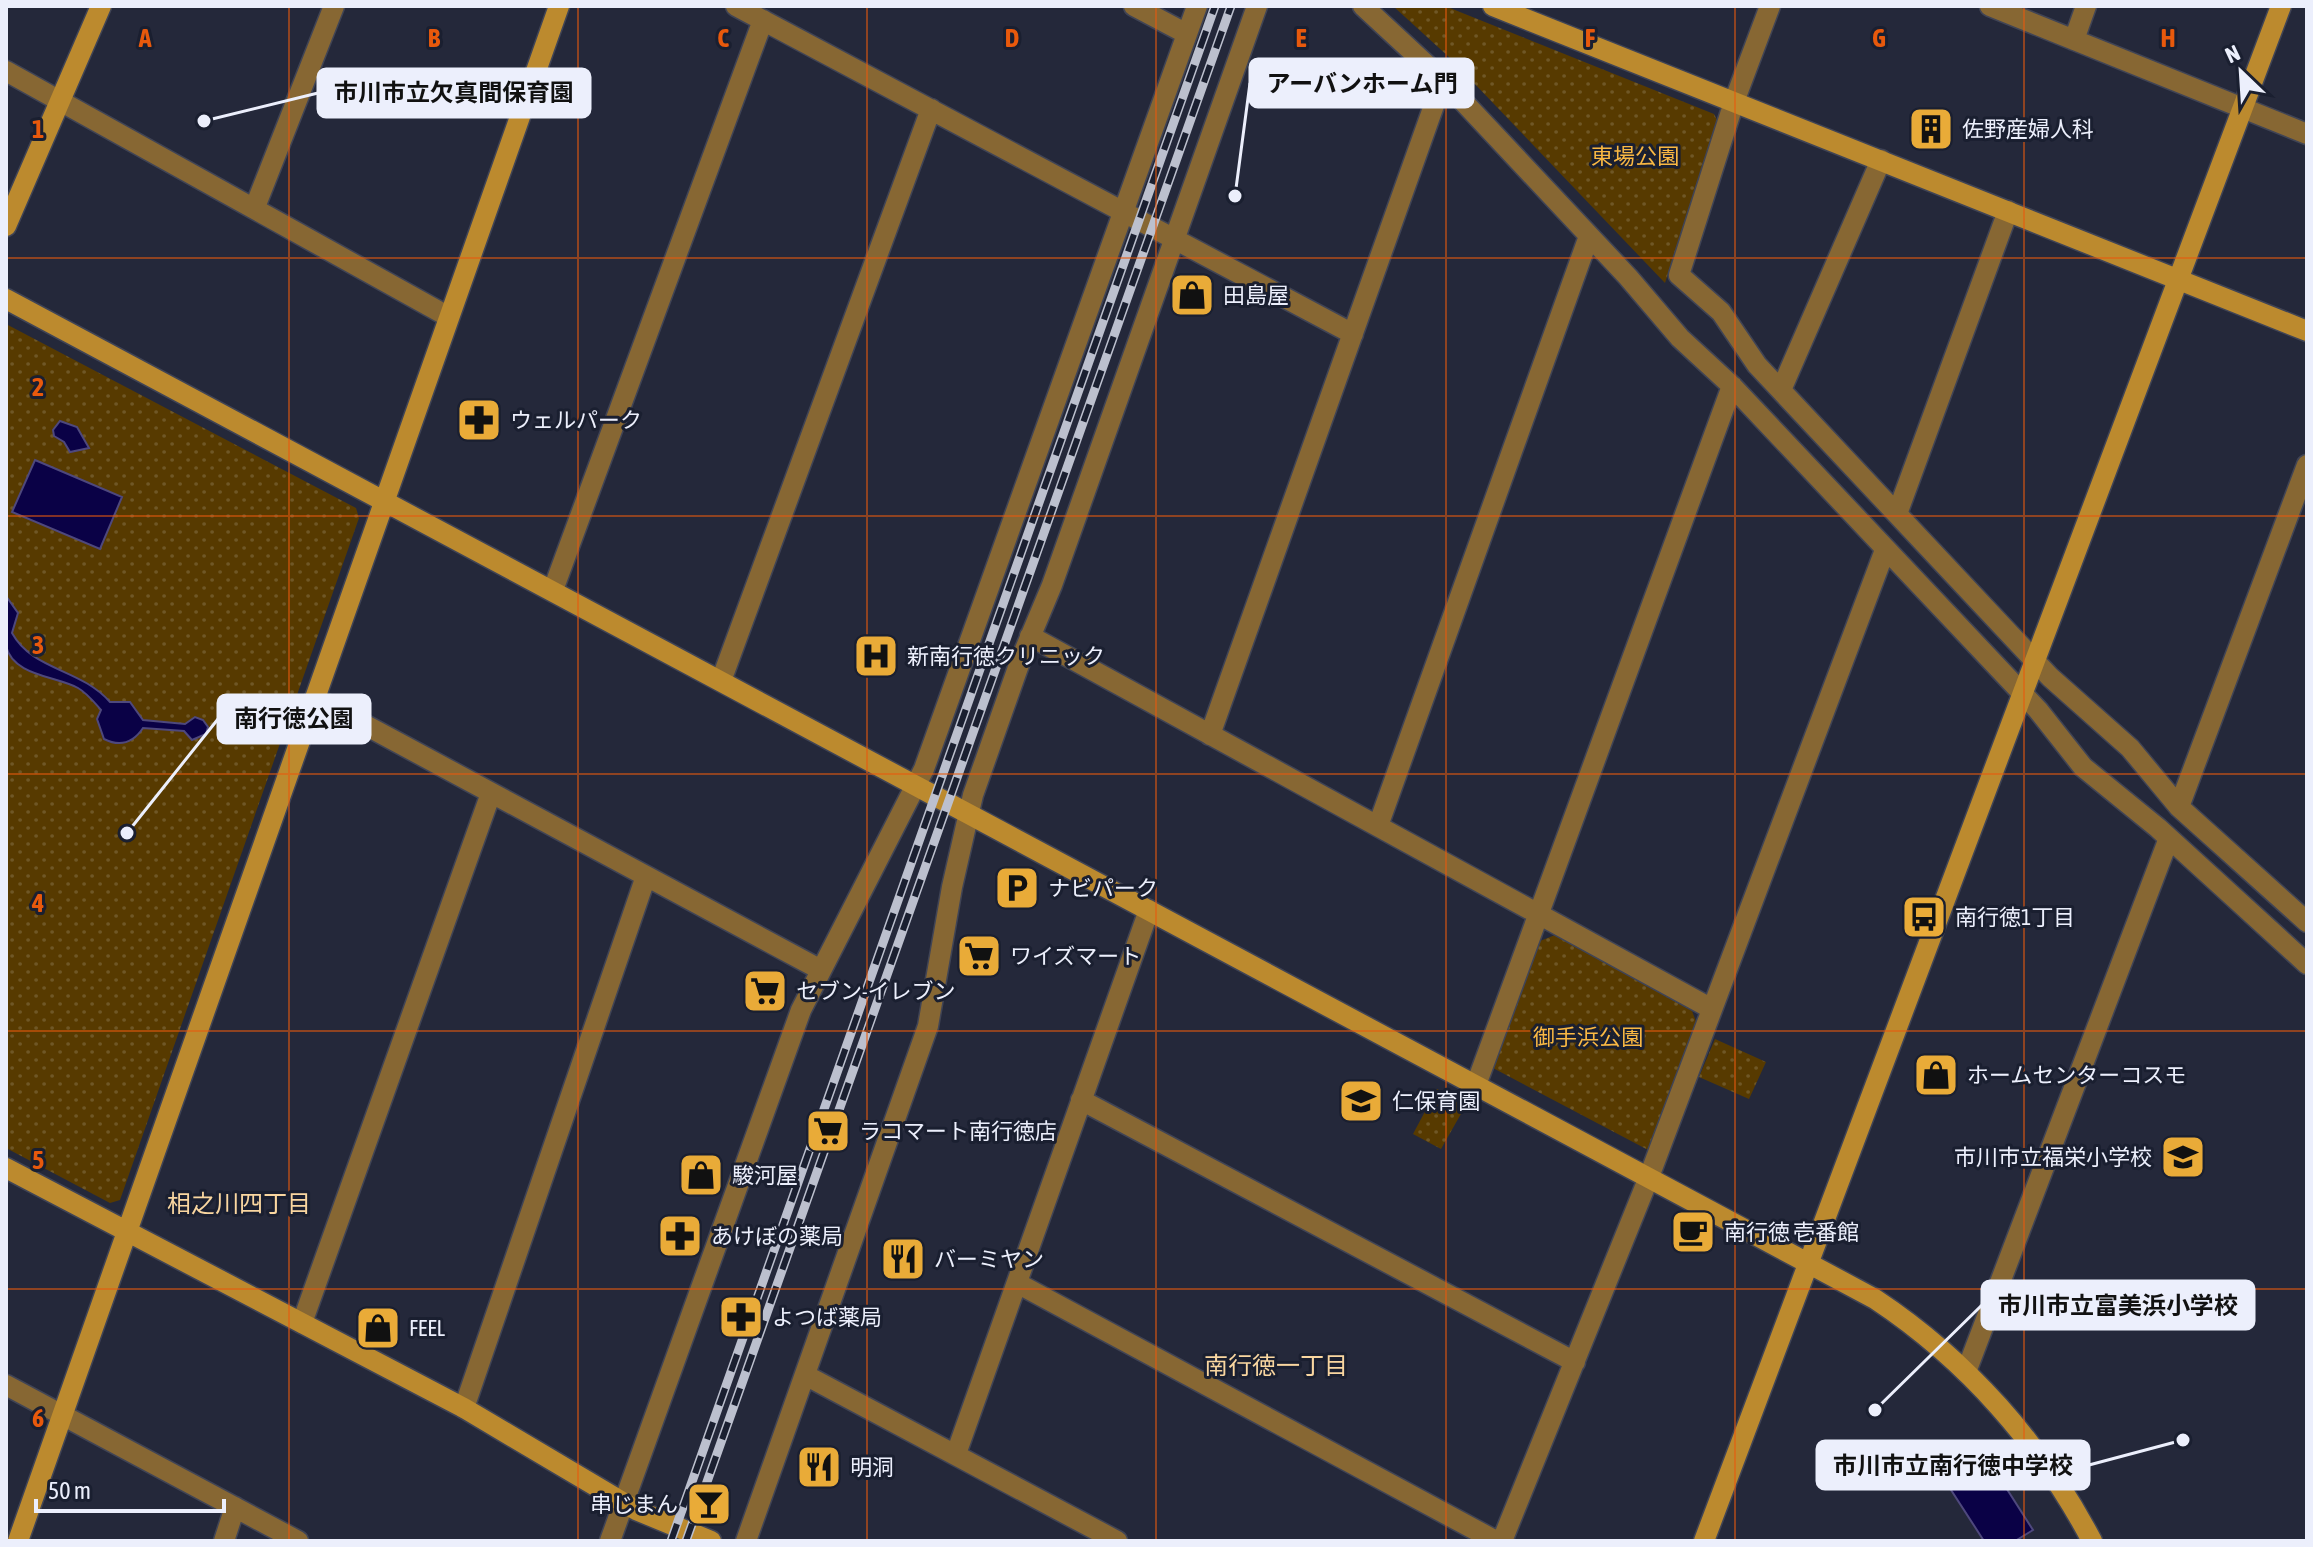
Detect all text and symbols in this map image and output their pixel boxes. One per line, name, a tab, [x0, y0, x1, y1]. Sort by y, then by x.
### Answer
text: A	[138, 23, 152, 53]
text: B	[428, 23, 441, 53]
text: C	[717, 23, 729, 53]
text: D	[1005, 23, 1019, 53]
text: E	[1295, 23, 1307, 53]
text: F	[1585, 23, 1596, 53]
text: G	[1872, 23, 1886, 53]
text: H	[2160, 23, 2176, 53]
north arrow	[2201, 32, 2281, 112]
text: N	[2221, 39, 2244, 68]
callout: アーバンホーム門	[1250, 59, 1473, 107]
callout: 市川市立欠真間保育園	[318, 69, 590, 117]
text: アーバンホーム門	[1267, 70, 1457, 97]
text: 市川市立欠真間保育園	[334, 79, 574, 106]
building icon: 佐野産婦人科	[1907, 105, 1955, 153]
text: 1	[32, 114, 44, 144]
place label: 佐野産婦人科	[1962, 116, 2094, 142]
park label: 東場公園	[1591, 143, 1679, 169]
shop icon: 田島屋	[1168, 271, 1216, 319]
place label: 田島屋	[1223, 282, 1289, 308]
text: 2	[32, 372, 44, 402]
pharmacy icon: ウェルパーク	[455, 396, 503, 444]
place label: ウェルパーク	[510, 407, 642, 433]
text: 3	[32, 630, 44, 660]
hospital icon: 新南行徳クリニック	[852, 632, 900, 680]
place label: 新南行徳クリニック	[907, 643, 1105, 669]
callout: 南行徳公園	[218, 695, 370, 743]
text: 南行徳公園	[234, 705, 354, 732]
parking icon: ナビパーク	[993, 864, 1041, 912]
place label: ナビパーク	[1048, 875, 1158, 901]
text: 4	[31, 888, 44, 918]
bus stop icon: 南行徳1丁目	[1900, 893, 1948, 941]
place label: 南行徳1丁目	[1955, 904, 2075, 930]
supermarket icon: ワイズマート	[955, 932, 1003, 980]
place label: ワイズマート	[1010, 943, 1141, 969]
supermarket icon: セブン-イレブン	[741, 967, 789, 1015]
place label: セブン-イレブン	[796, 978, 956, 1004]
park label: 御手浜公園	[1533, 1024, 1643, 1050]
shop icon: ホームセンターコスモ	[1912, 1051, 1960, 1099]
place label: ホームセンターコスモ	[1967, 1062, 2186, 1088]
school or university icon: 仁保育園	[1337, 1077, 1385, 1125]
place label: 仁保育園	[1392, 1088, 1480, 1114]
supermarket icon: ラコマート南行徳店	[804, 1107, 852, 1155]
place label: ラコマート南行徳店	[859, 1118, 1057, 1144]
school or university icon: 市川市立福栄小学校	[2159, 1133, 2207, 1181]
place label: 市川市立福栄小学校	[1954, 1144, 2152, 1170]
text: 5	[32, 1145, 44, 1175]
shop icon: 駿河屋	[677, 1151, 725, 1199]
place label: 駿河屋	[732, 1162, 798, 1188]
district label: 相之川四丁目	[167, 1190, 311, 1217]
cafe icon: 南行徳 壱番館	[1669, 1208, 1717, 1256]
pharmacy icon: あけぼの薬局	[656, 1212, 704, 1260]
place label: 南行徳 壱番館	[1724, 1219, 1859, 1245]
place label: あけぼの薬局	[711, 1223, 843, 1249]
restaurant icon: バーミヤン	[879, 1235, 927, 1283]
place label: バーミヤン	[934, 1246, 1044, 1272]
callout: 市川市立富美浜小学校	[1982, 1281, 2254, 1329]
text: 市川市立富美浜小学校	[1998, 1292, 2238, 1319]
pharmacy icon: よつば薬局	[717, 1293, 765, 1341]
shop icon: FEEL	[354, 1304, 402, 1352]
place label: よつば薬局	[772, 1304, 882, 1330]
place label: FEEL	[409, 1315, 446, 1341]
district label: 南行徳一丁目	[1204, 1352, 1348, 1379]
text: 6	[32, 1403, 44, 1433]
callout: 市川市立南行徳中学校	[1817, 1441, 2089, 1489]
restaurant icon: 明洞	[795, 1443, 843, 1491]
text: 市川市立南行徳中学校	[1833, 1452, 2073, 1479]
place label: 明洞	[850, 1454, 894, 1480]
scale bar	[36, 1463, 224, 1513]
text: 50 m	[48, 1477, 91, 1504]
bar icon: 串じまん	[685, 1480, 733, 1528]
place label: 串じまん	[590, 1491, 678, 1517]

